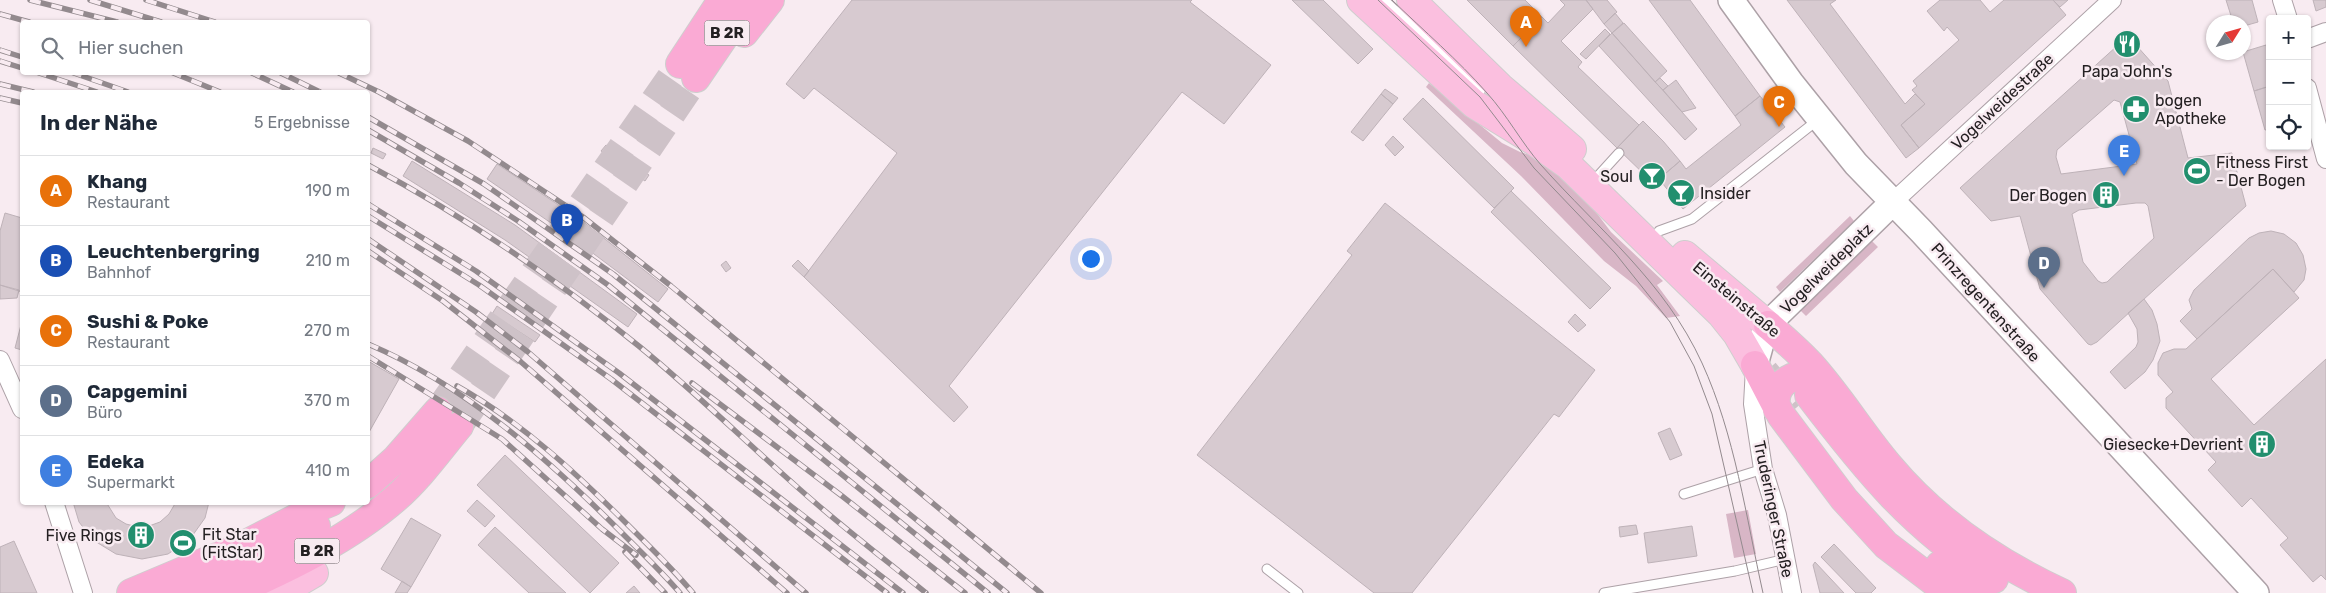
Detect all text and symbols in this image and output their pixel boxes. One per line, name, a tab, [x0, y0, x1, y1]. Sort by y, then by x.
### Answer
pin: A	[1510, 6, 1542, 47]
north arrow	[2206, 15, 2251, 60]
map controls	[2266, 15, 2311, 150]
button: +	[2266, 15, 2311, 60]
search box	[20, 20, 370, 75]
road number: B 2R	[704, 20, 750, 46]
restaurant icon: Papa John's	[2112, 29, 2142, 59]
icon: search	[38, 34, 66, 62]
text: Hier suchen	[78, 36, 184, 59]
street label: Vogelweidestraße	[1947, 49, 2057, 154]
button: −	[2266, 60, 2311, 105]
place label: Papa John's	[2082, 62, 2172, 81]
pin: C	[1763, 86, 1795, 127]
place label: bogen Apotheke	[2155, 91, 2226, 128]
pharmacy icon: bogen Apotheke	[2121, 94, 2151, 124]
button: locate	[2266, 105, 2311, 150]
text: In der Nähe	[40, 110, 158, 135]
text: 5 Ergebnisse	[254, 113, 350, 132]
pin: E	[2108, 135, 2140, 176]
place label: Fitness First - Der Bogen	[2216, 153, 2308, 190]
sports icon: Fitness First - Der Bogen	[2182, 156, 2212, 186]
bar icon: Soul	[1637, 161, 1667, 191]
place label: Soul	[1600, 167, 1633, 186]
text: Khang	[87, 170, 147, 193]
bar icon: Insider	[1666, 178, 1696, 208]
building icon: Der Bogen	[2091, 180, 2121, 210]
text: A	[50, 181, 62, 200]
text: 190 m	[305, 181, 350, 200]
place label: Insider	[1700, 184, 1751, 203]
place label: Der Bogen	[2009, 186, 2087, 205]
text: Restaurant	[87, 193, 170, 212]
pin: B	[551, 204, 583, 245]
street label: Vogelweideplatz	[1776, 219, 1877, 317]
street label: Prinzregentenstraße	[1927, 239, 2044, 366]
text: Leuchtenbergring	[87, 240, 260, 263]
your location	[1078, 246, 1104, 272]
pin: D	[2028, 247, 2060, 288]
text: B	[50, 251, 62, 270]
text: 210 m	[305, 251, 350, 270]
street label: Einsteinstraße	[1689, 257, 1784, 341]
text: Bahnhof	[87, 263, 151, 282]
text: Sushi & Poke	[87, 310, 209, 333]
text: C	[50, 321, 62, 340]
text: 270 m	[304, 321, 350, 340]
text: Restaurant	[87, 333, 170, 352]
text: Capgemini	[87, 380, 187, 403]
text: D	[50, 391, 62, 410]
text: 370 m	[304, 391, 350, 410]
text: Büro	[87, 403, 122, 422]
building icon: Giesecke+Devrient	[2247, 429, 2277, 459]
place label: Giesecke+Devrient	[2103, 435, 2243, 454]
street label: Truderinger Straße	[1750, 439, 1797, 579]
text: Edeka	[87, 450, 145, 473]
text: E	[51, 461, 61, 480]
text: 410 m	[305, 461, 350, 480]
text: Supermarkt	[87, 473, 175, 492]
building icon: Five Rings	[126, 520, 156, 550]
place label: Fit Star (FitStar)	[202, 525, 263, 562]
place label: Five Rings	[46, 526, 122, 545]
sports icon: Fit Star (FitStar)	[168, 528, 198, 558]
road number: B 2R	[294, 538, 340, 564]

